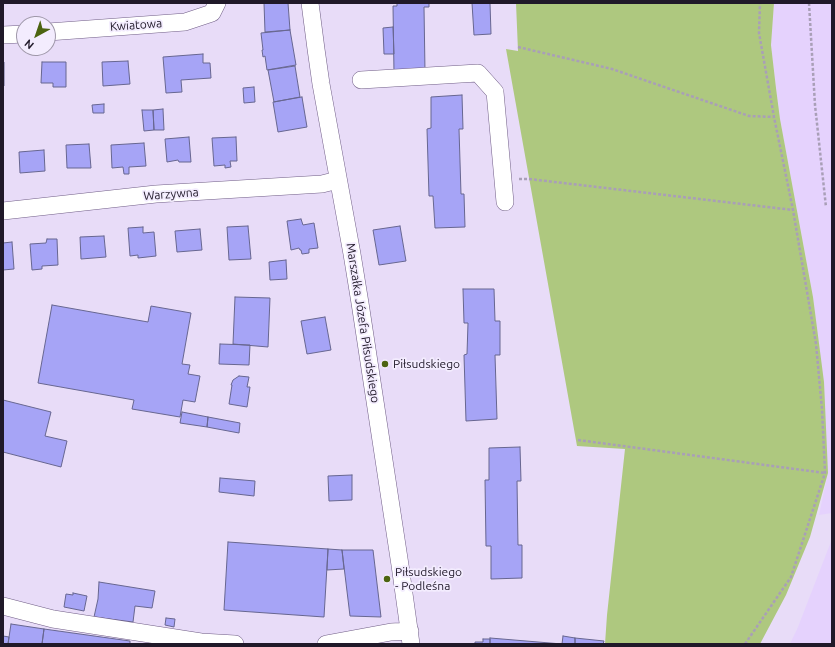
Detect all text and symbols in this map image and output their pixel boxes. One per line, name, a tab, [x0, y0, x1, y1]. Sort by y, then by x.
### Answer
north arrow	[16, 16, 56, 56]
street label: Kwiatowa	[109, 16, 163, 34]
text: N	[22, 37, 36, 52]
street label: Warzywna	[143, 185, 199, 203]
street label: Marszałka Józefa Piłsudskiego	[343, 242, 383, 404]
place label: Piłsudskiego	[393, 357, 460, 371]
marker: Piłsudskiego	[380, 359, 390, 369]
place label: Piłsudskiego - Podleśna	[395, 565, 462, 593]
marker: Piłsudskiego - Podleśna	[382, 574, 392, 584]

